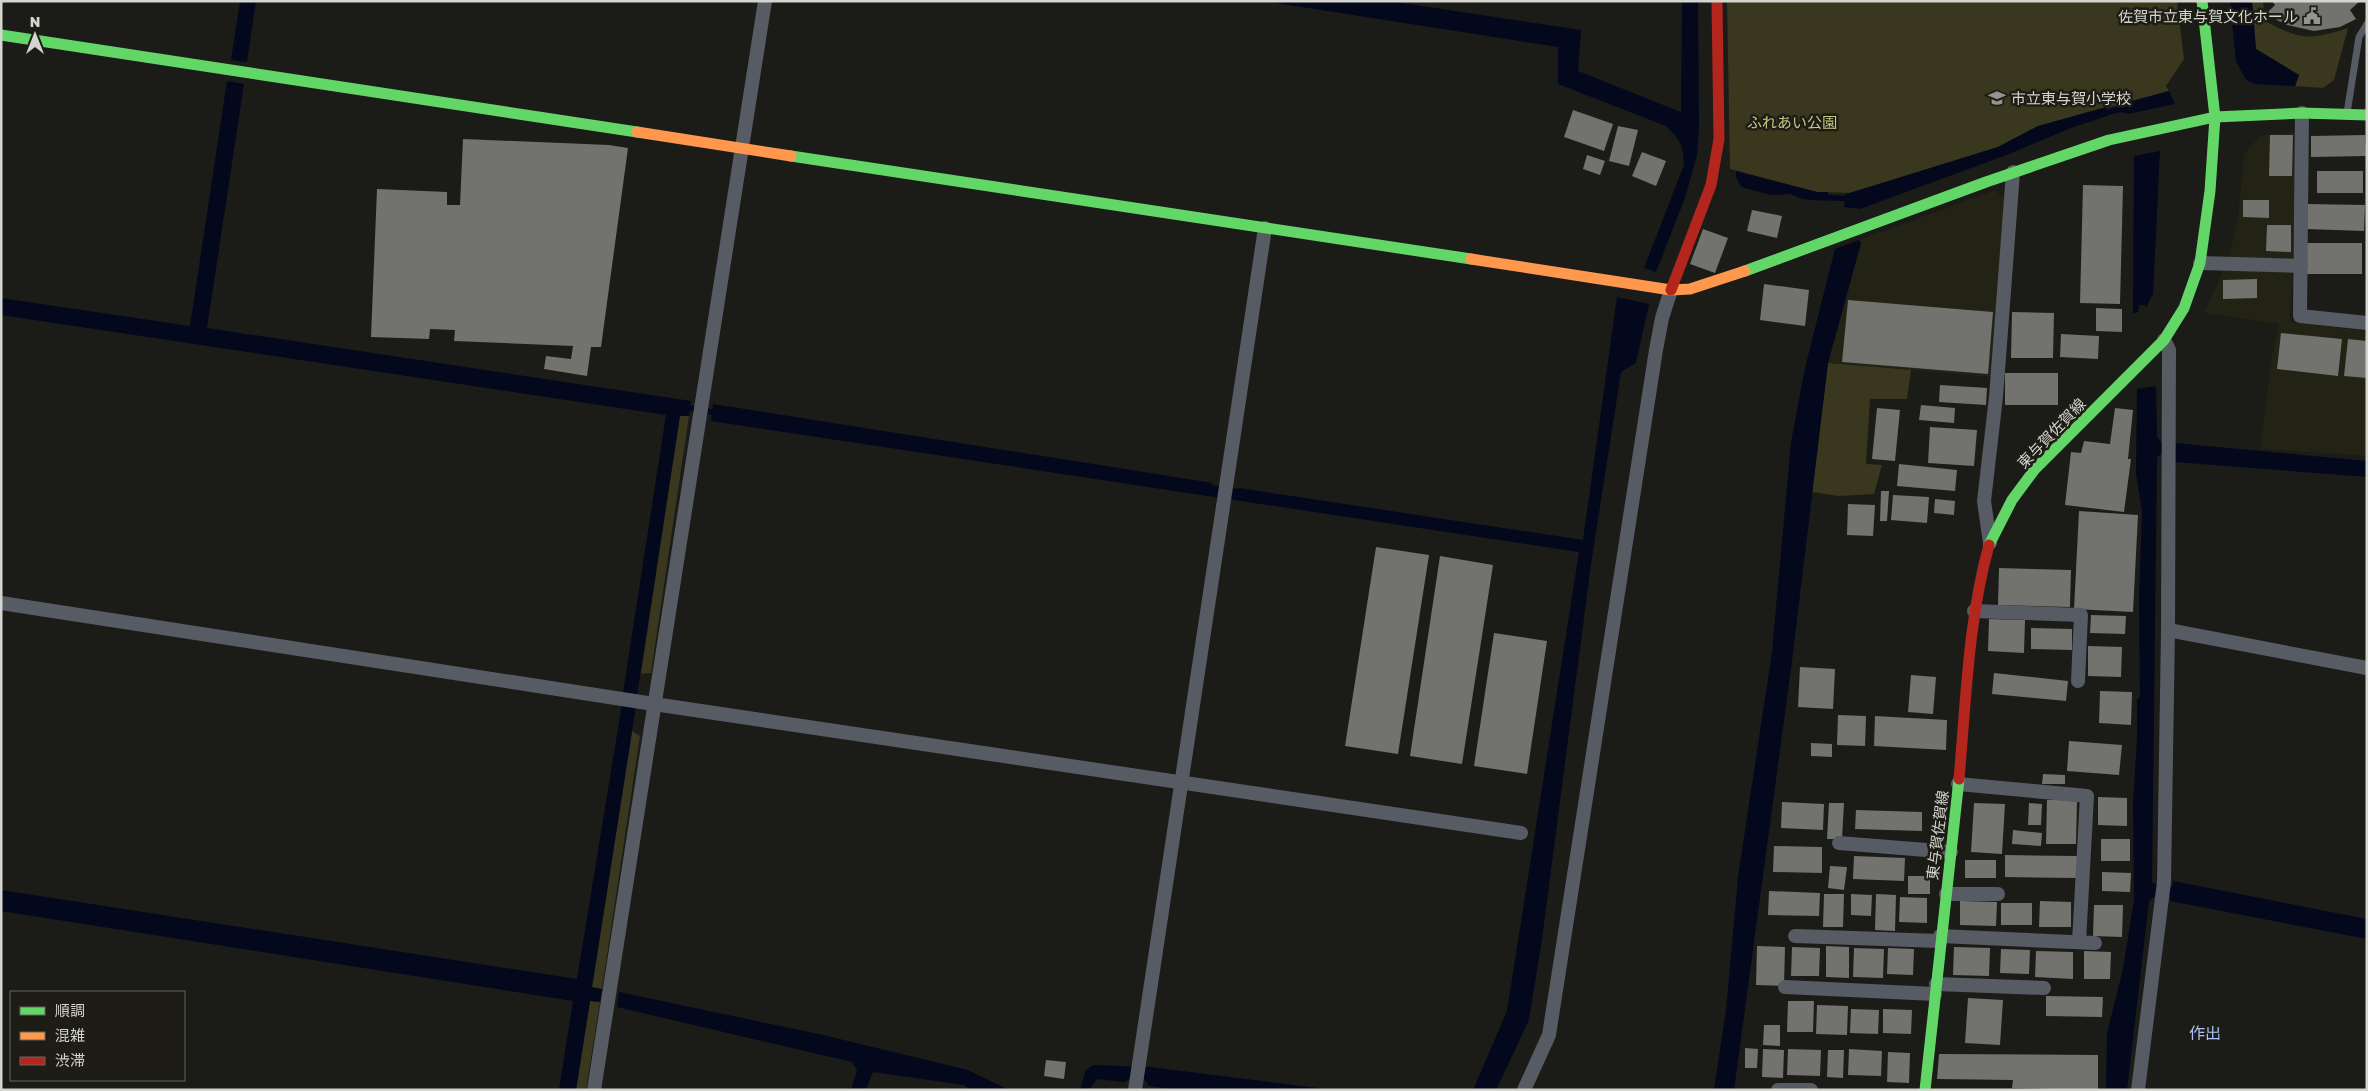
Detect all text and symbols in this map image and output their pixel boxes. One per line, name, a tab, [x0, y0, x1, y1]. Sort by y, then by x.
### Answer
public building icon: 佐賀市立東与賀文化ホール	[2302, 6, 2322, 26]
place label: 佐賀市立東与賀文化ホール	[2118, 7, 2298, 25]
north arrow	[10, 10, 60, 60]
text: N	[30, 13, 40, 30]
school or university icon: 市立東与賀小学校	[1987, 88, 2007, 108]
place label: 市立東与賀小学校	[2011, 89, 2131, 107]
park label: ふれあい公園	[1747, 113, 1837, 131]
street label: 東与賀佐賀線	[2013, 394, 2089, 472]
street label: 東与賀佐賀線	[1923, 789, 1951, 881]
legend	[10, 991, 185, 1081]
text: 順調	[55, 1001, 85, 1019]
district label: 作出	[2189, 1023, 2221, 1043]
text: 混雑	[55, 1026, 85, 1044]
text: 渋滞	[55, 1051, 85, 1069]

